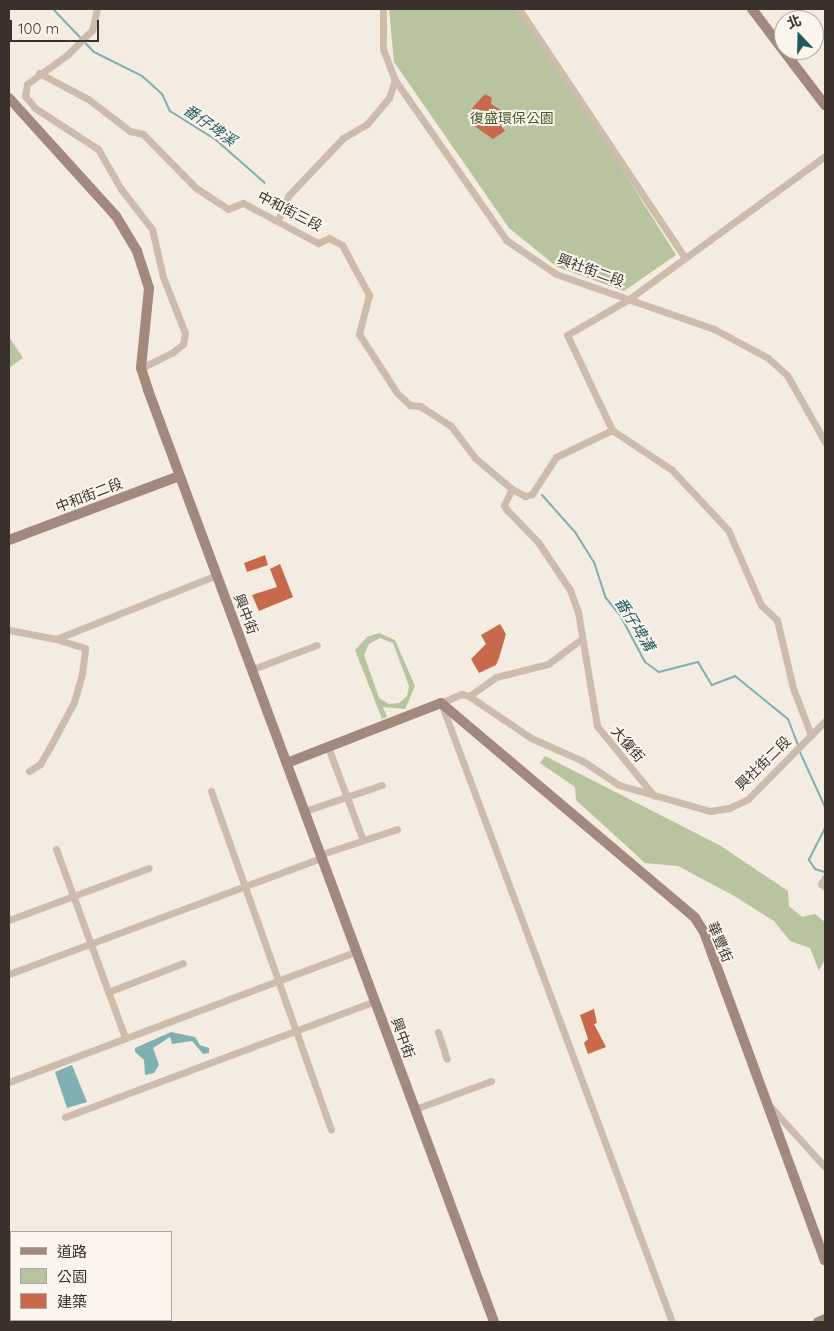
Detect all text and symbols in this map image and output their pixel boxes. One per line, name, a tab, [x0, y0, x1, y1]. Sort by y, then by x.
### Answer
scale bar	[12, 10, 101, 42]
north arrow	[774, 10, 824, 60]
text: 北	[784, 11, 804, 33]
text: 100 m	[18, 19, 59, 38]
water label: 番仔埤溪	[180, 100, 240, 150]
park label: 復盛環保公園	[470, 110, 554, 126]
street label: 中和街三段	[255, 188, 325, 234]
street label: 興社街二段	[555, 250, 627, 290]
street label: 中和街二段	[53, 475, 125, 515]
street label: 興中街	[231, 591, 261, 637]
water label: 番仔埤溝	[611, 594, 659, 654]
street label: 大復街	[608, 723, 648, 765]
street label: 興社街二段	[732, 733, 794, 793]
street label: 華豐街	[704, 919, 736, 965]
street label: 興中街	[388, 1015, 418, 1061]
legend	[10, 1231, 172, 1321]
text: 道路	[57, 1242, 87, 1261]
text: 公園	[57, 1267, 87, 1286]
text: 建築	[57, 1292, 87, 1311]

